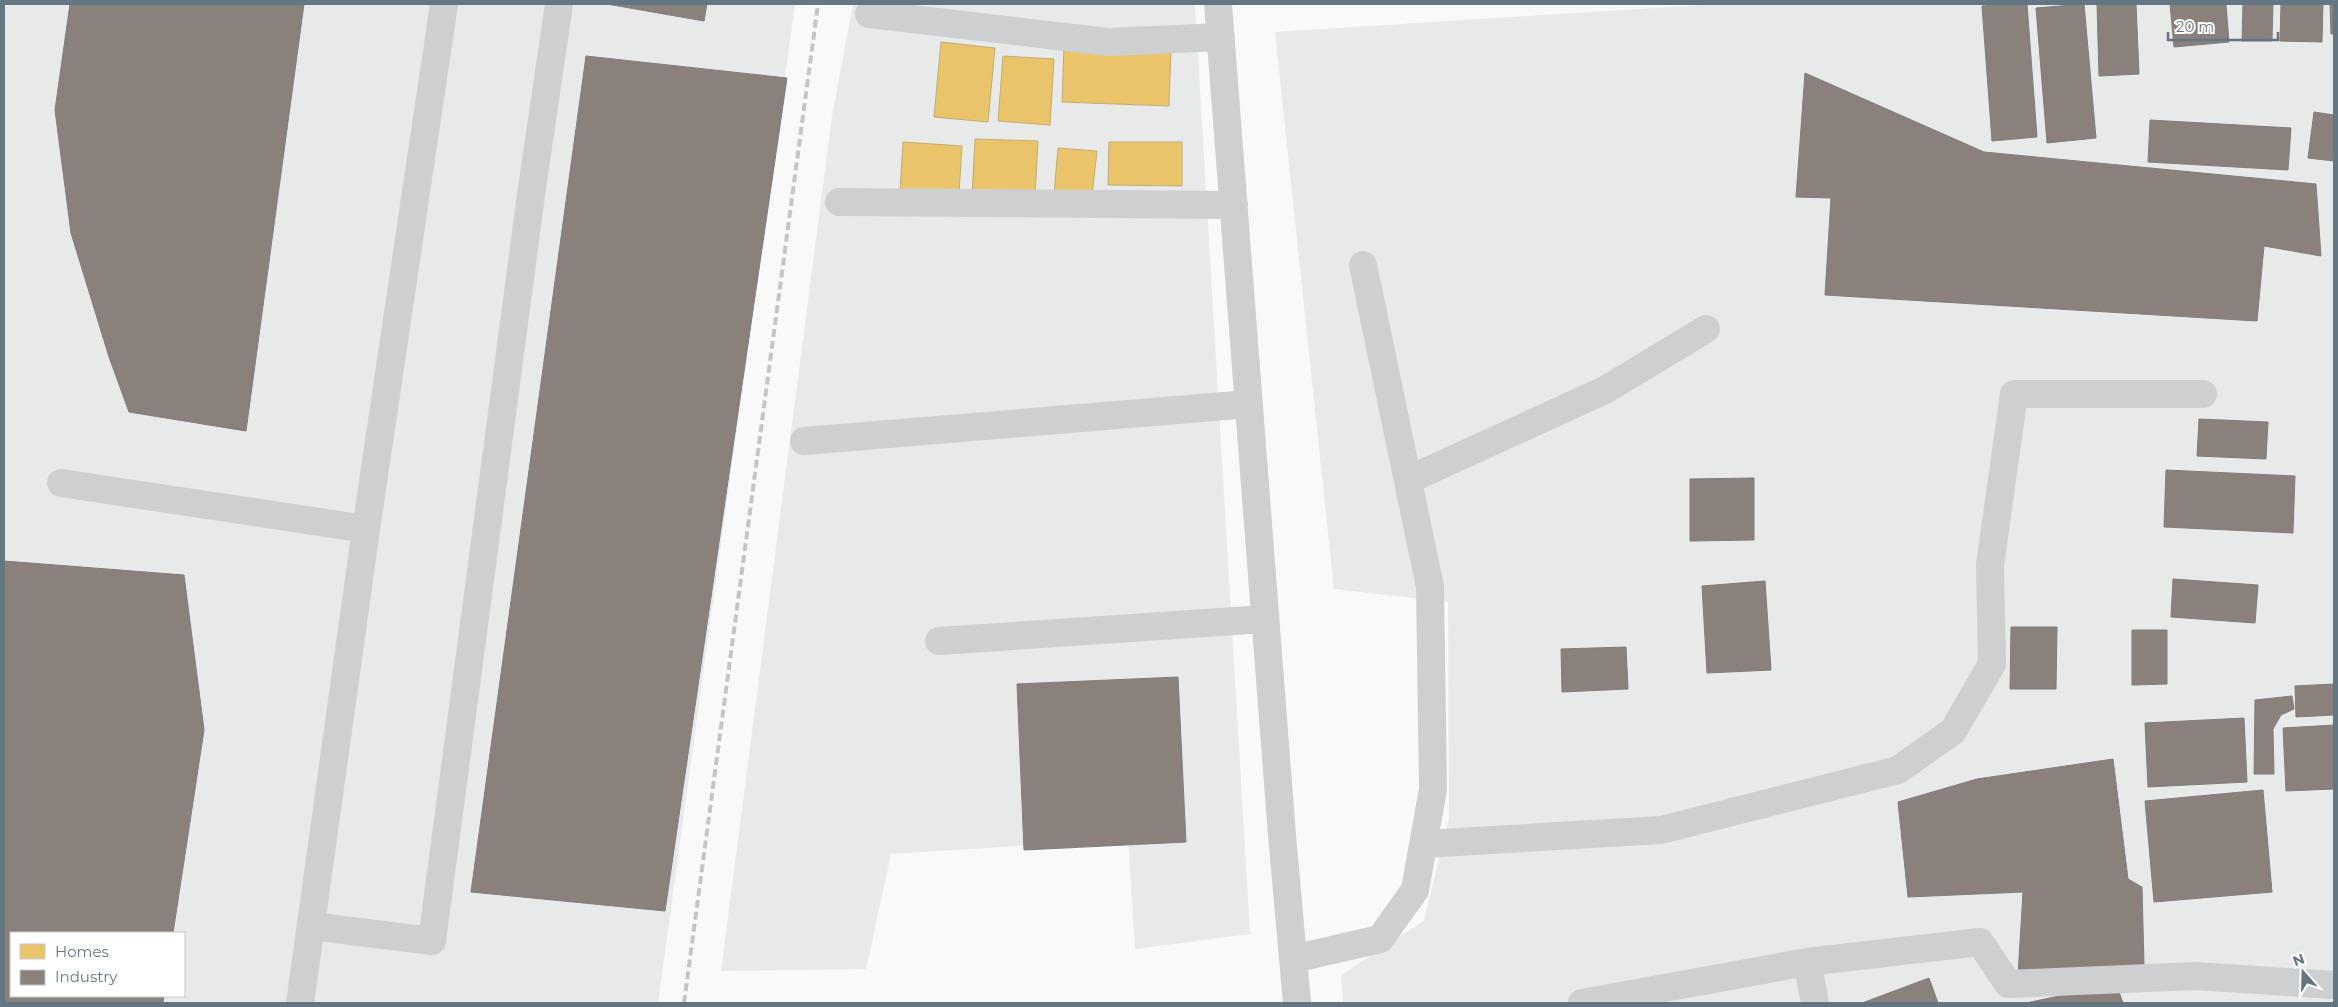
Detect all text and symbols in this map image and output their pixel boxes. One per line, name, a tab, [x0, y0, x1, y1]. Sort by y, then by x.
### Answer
scale bar	[2168, 10, 2278, 42]
text: 20 m	[2176, 17, 2214, 36]
legend	[10, 932, 185, 997]
text: Homes	[55, 942, 109, 961]
north arrow	[2278, 947, 2328, 997]
text: N	[2290, 949, 2307, 970]
text: Industry	[55, 967, 118, 986]

